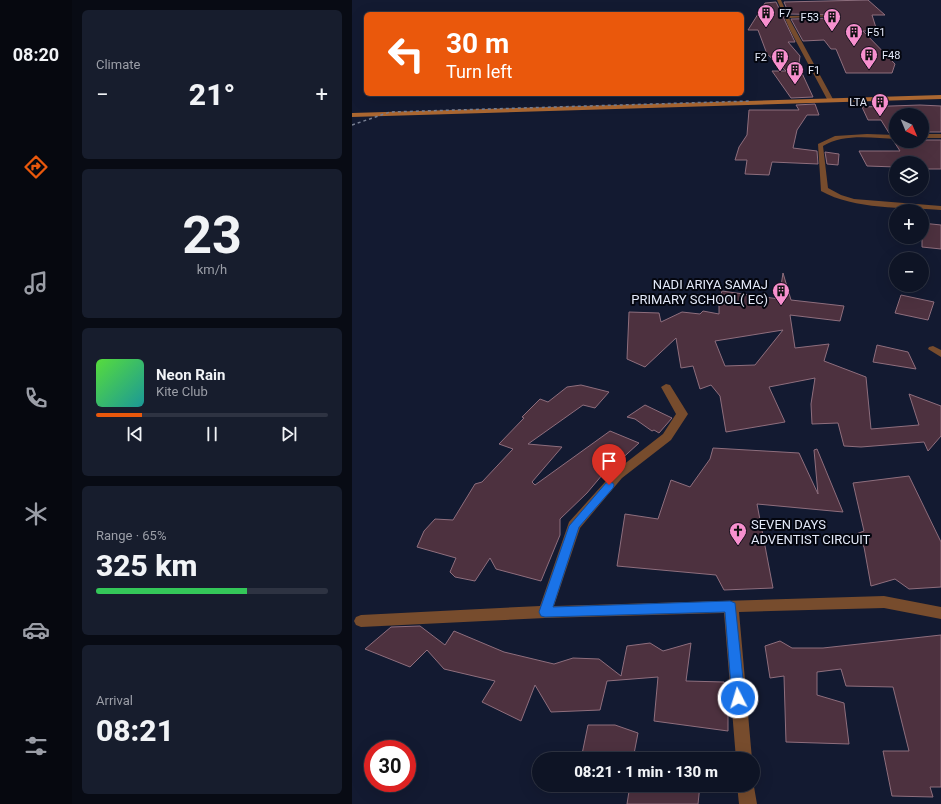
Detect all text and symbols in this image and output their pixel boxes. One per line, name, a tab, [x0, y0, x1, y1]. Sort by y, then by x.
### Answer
building icon: F7	[756, 3, 776, 28]
place label: F7	[779, 7, 791, 20]
building icon: F53	[822, 7, 842, 32]
place label: F53	[801, 11, 819, 24]
building icon: F51	[844, 22, 864, 47]
place label: F51	[867, 26, 885, 39]
text: 30 m	[446, 27, 509, 60]
icon: left	[380, 28, 432, 80]
text: 08:20	[13, 44, 59, 65]
building icon: F48	[859, 45, 879, 70]
building icon: F2	[770, 47, 790, 72]
place label: F48	[882, 49, 900, 62]
place label: F2	[755, 51, 767, 64]
text: Climate	[96, 57, 140, 72]
building icon: F1	[785, 60, 805, 85]
text: Turn left	[446, 61, 512, 82]
place label: F1	[808, 64, 820, 77]
text: 21°	[189, 77, 235, 112]
text: −	[96, 82, 109, 107]
text: +	[316, 82, 328, 107]
building icon: LTA	[870, 92, 890, 117]
place label: LTA	[849, 96, 868, 109]
north arrow	[889, 108, 929, 148]
map controls	[889, 108, 929, 292]
icon: directions	[22, 153, 50, 181]
button: layers	[889, 156, 929, 196]
button: +	[889, 204, 929, 244]
text: 23	[182, 205, 242, 266]
button: −	[889, 252, 929, 292]
text: km/h	[197, 262, 227, 277]
icon: music	[22, 269, 50, 297]
place label: NADI ARIYA SAMAJ PRIMARY SCHOOL( EC)	[631, 277, 768, 307]
building icon: NADI ARIYA SAMAJ PRIMARY SCHOOL( EC)	[771, 281, 791, 306]
text: Neon Rain	[156, 366, 225, 384]
icon: phone	[22, 384, 50, 412]
text: Kite Club	[156, 384, 208, 399]
icon: previous	[124, 423, 146, 445]
icon: pause	[201, 423, 223, 445]
icon: next	[278, 423, 300, 445]
pin	[592, 444, 626, 485]
icon: arrive	[598, 450, 620, 472]
icon: climate	[22, 500, 50, 528]
place label: SEVEN DAYS ADVENTIST CIRCUIT	[751, 517, 871, 547]
church icon: SEVEN DAYS ADVENTIST CIRCUIT	[728, 521, 748, 546]
text: Range · 65%	[96, 528, 166, 543]
text: 325 km	[96, 548, 198, 583]
icon: car	[22, 616, 50, 644]
position arrow	[717, 677, 759, 719]
text: Arrival	[96, 693, 133, 708]
text: 08:21	[96, 713, 174, 748]
icon: filters	[22, 732, 50, 760]
speed limit sign: 30	[364, 740, 416, 792]
text: 08:21 · 1 min · 130 m	[574, 763, 718, 781]

